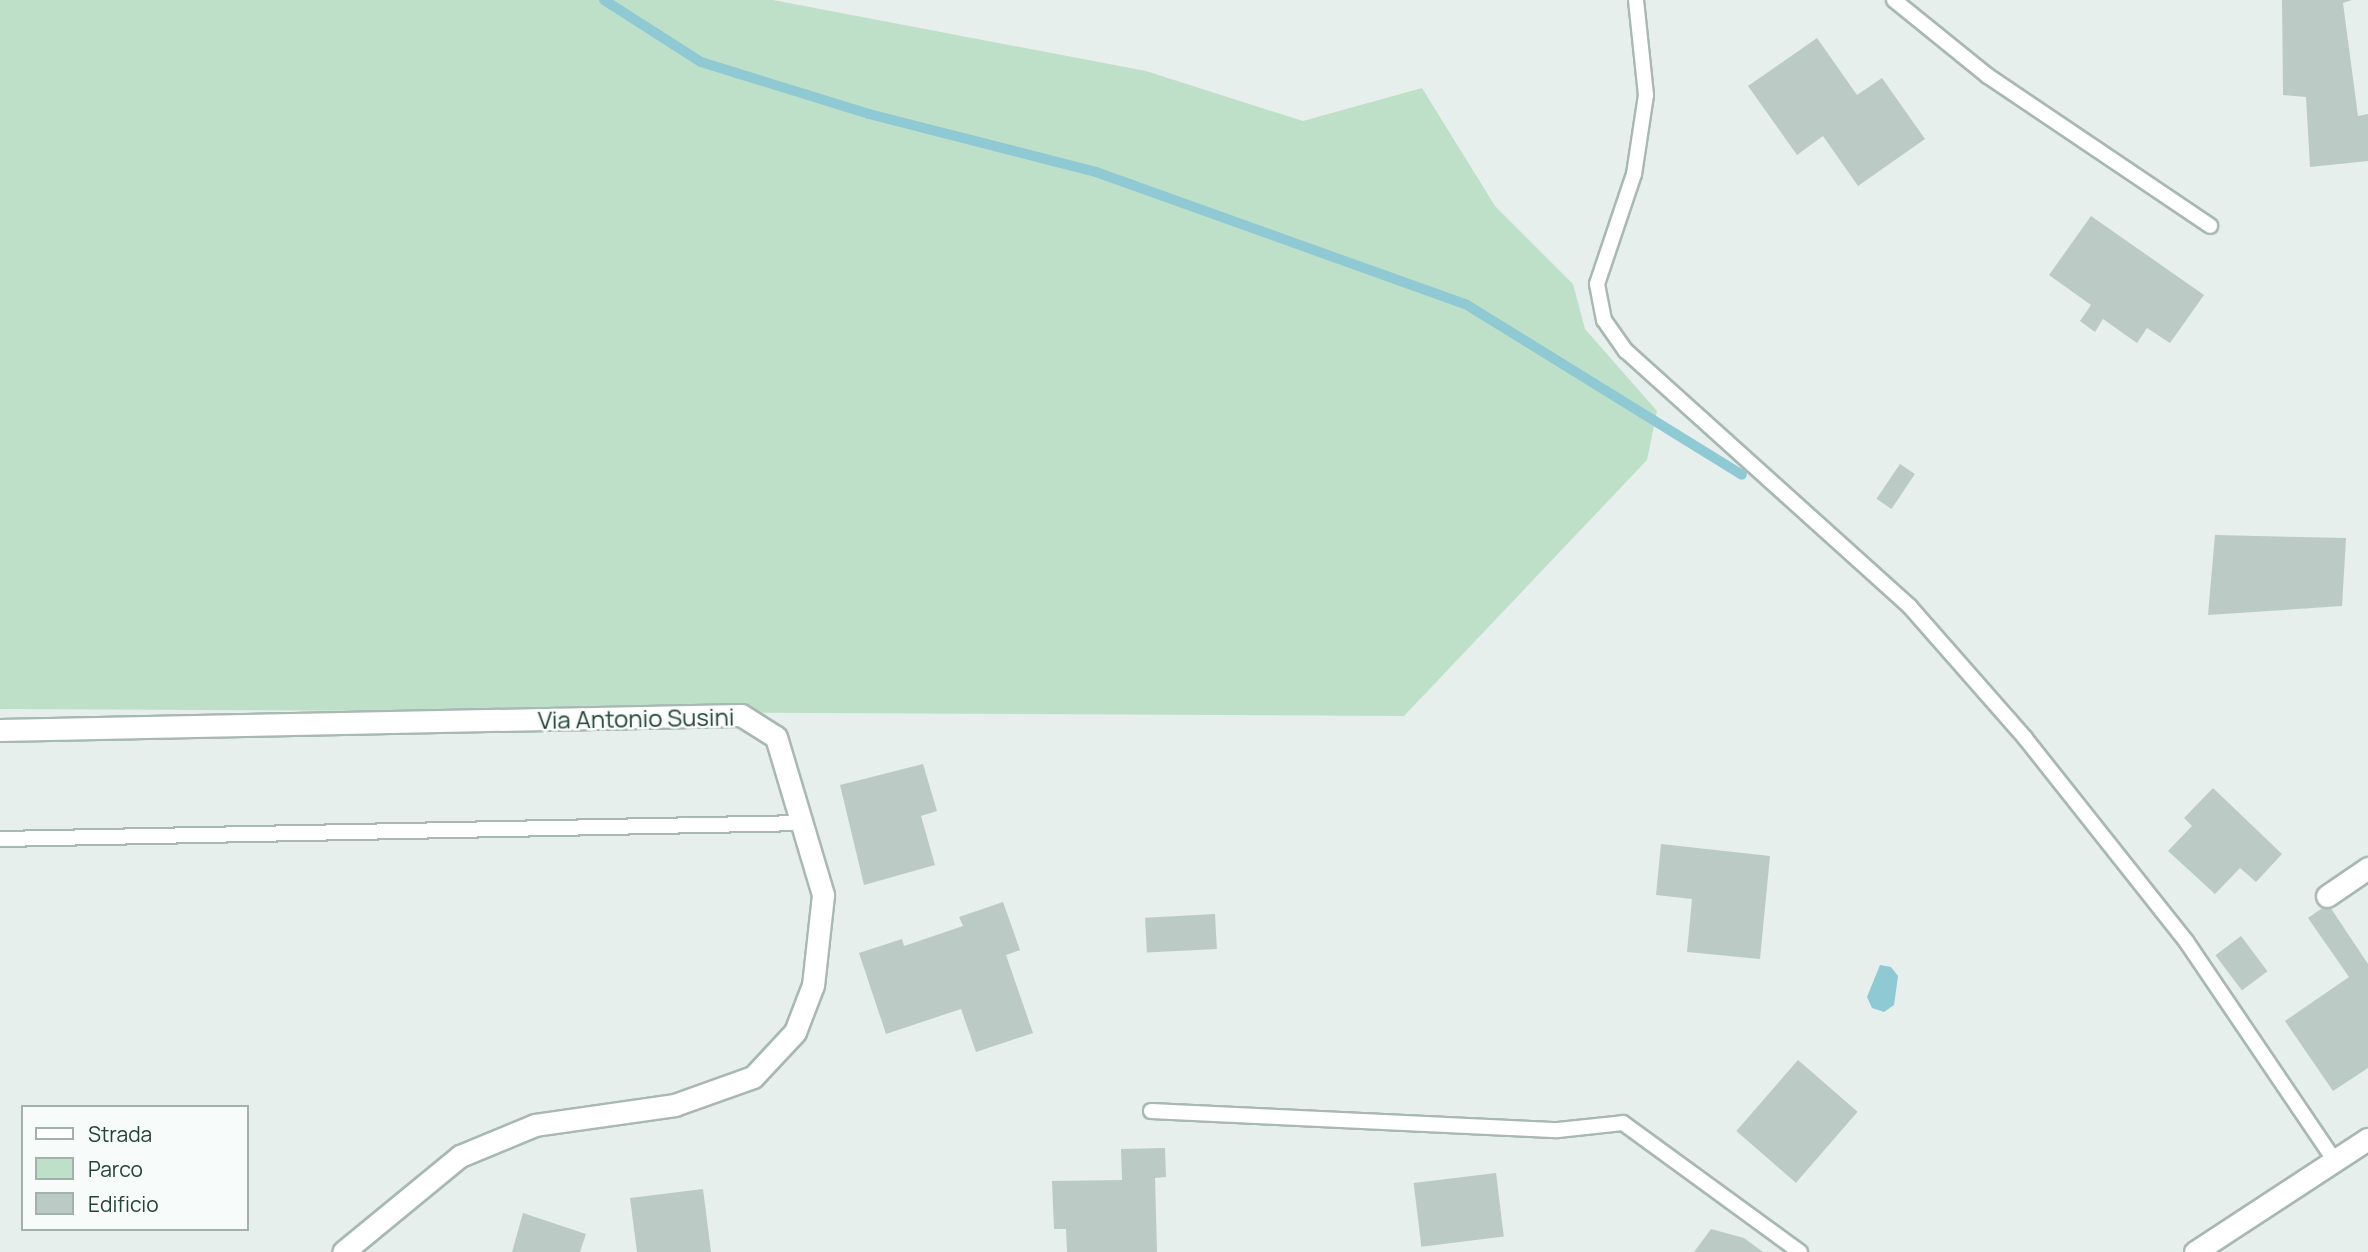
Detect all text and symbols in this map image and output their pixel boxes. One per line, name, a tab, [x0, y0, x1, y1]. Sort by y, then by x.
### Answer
street label: Via Antonio Susini	[538, 702, 734, 734]
legend	[21, 1105, 248, 1231]
text: Strada	[88, 1120, 152, 1148]
text: Parco	[88, 1155, 143, 1183]
text: Edificio	[88, 1190, 159, 1218]

